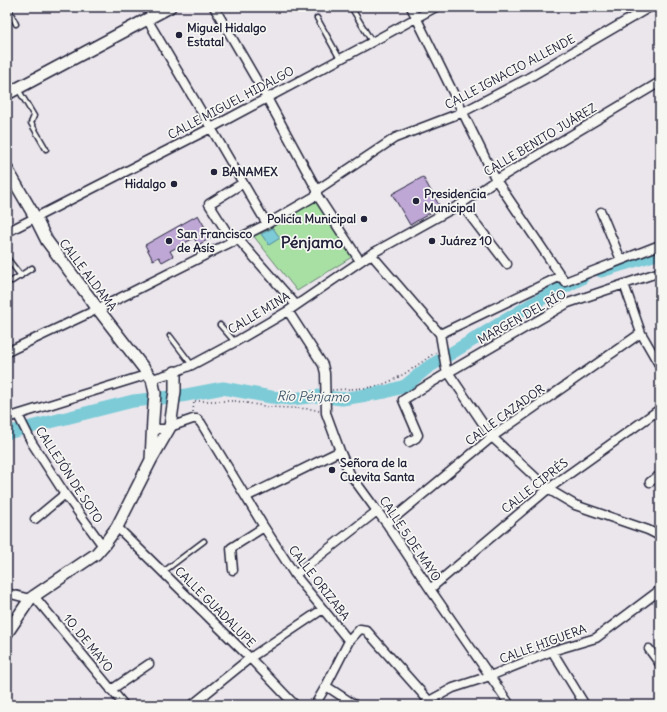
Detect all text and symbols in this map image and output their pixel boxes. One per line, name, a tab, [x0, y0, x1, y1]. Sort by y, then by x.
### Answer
place label: Miguel Hidalgo Estatal	[187, 20, 267, 49]
marker: Miguel Hidalgo Estatal	[174, 30, 184, 40]
street label: CALLE IGNACIO ALLENDE	[442, 31, 577, 112]
street label: CALLE MIGUEL HIDALGO	[165, 63, 296, 142]
street label: CALLE BENITO JUÁREZ	[481, 100, 599, 179]
place label: BANAMEX	[222, 164, 278, 179]
marker: BANAMEX	[209, 167, 219, 177]
place label: Hidalgo	[125, 176, 166, 192]
marker: Hidalgo	[169, 179, 179, 189]
place label: Presidencia Municipal	[424, 186, 487, 216]
marker: Presidencia Municipal	[411, 196, 421, 206]
place label: Policía Municipal	[267, 211, 356, 227]
marker: Policía Municipal	[359, 214, 369, 224]
place label: San Francisco de Asís	[177, 226, 252, 255]
district label: Pénjamo	[281, 232, 343, 252]
place label: Juárez 10	[440, 233, 492, 248]
street label: CALLE ALDAMA	[56, 236, 121, 314]
marker: San Francisco de Asís	[164, 236, 174, 246]
marker: Juárez 10	[427, 236, 437, 246]
street label: MARGEN DEL RÍO	[475, 286, 569, 347]
street label: CALLE MINA	[225, 288, 293, 337]
street label: CALLE CAZADOR	[462, 381, 547, 448]
water label: Río Pénjamo	[277, 387, 350, 406]
street label: CALLEJÓN DE SOTO	[33, 424, 106, 526]
place label: Señora de la Cuevita Santa	[340, 455, 415, 484]
street label: CALLE CIPRÉS	[498, 455, 571, 516]
marker: Señora de la Cuevita Santa	[327, 465, 337, 475]
street label: CALLE 5 DE MAYO	[376, 493, 444, 584]
street label: CALLE ORIZABA	[286, 542, 353, 623]
street label: CALLE GUADALUPE	[172, 563, 259, 650]
street label: 1O. DE MAYO	[60, 611, 116, 675]
street label: CALLE HIGUERA	[497, 621, 589, 666]

